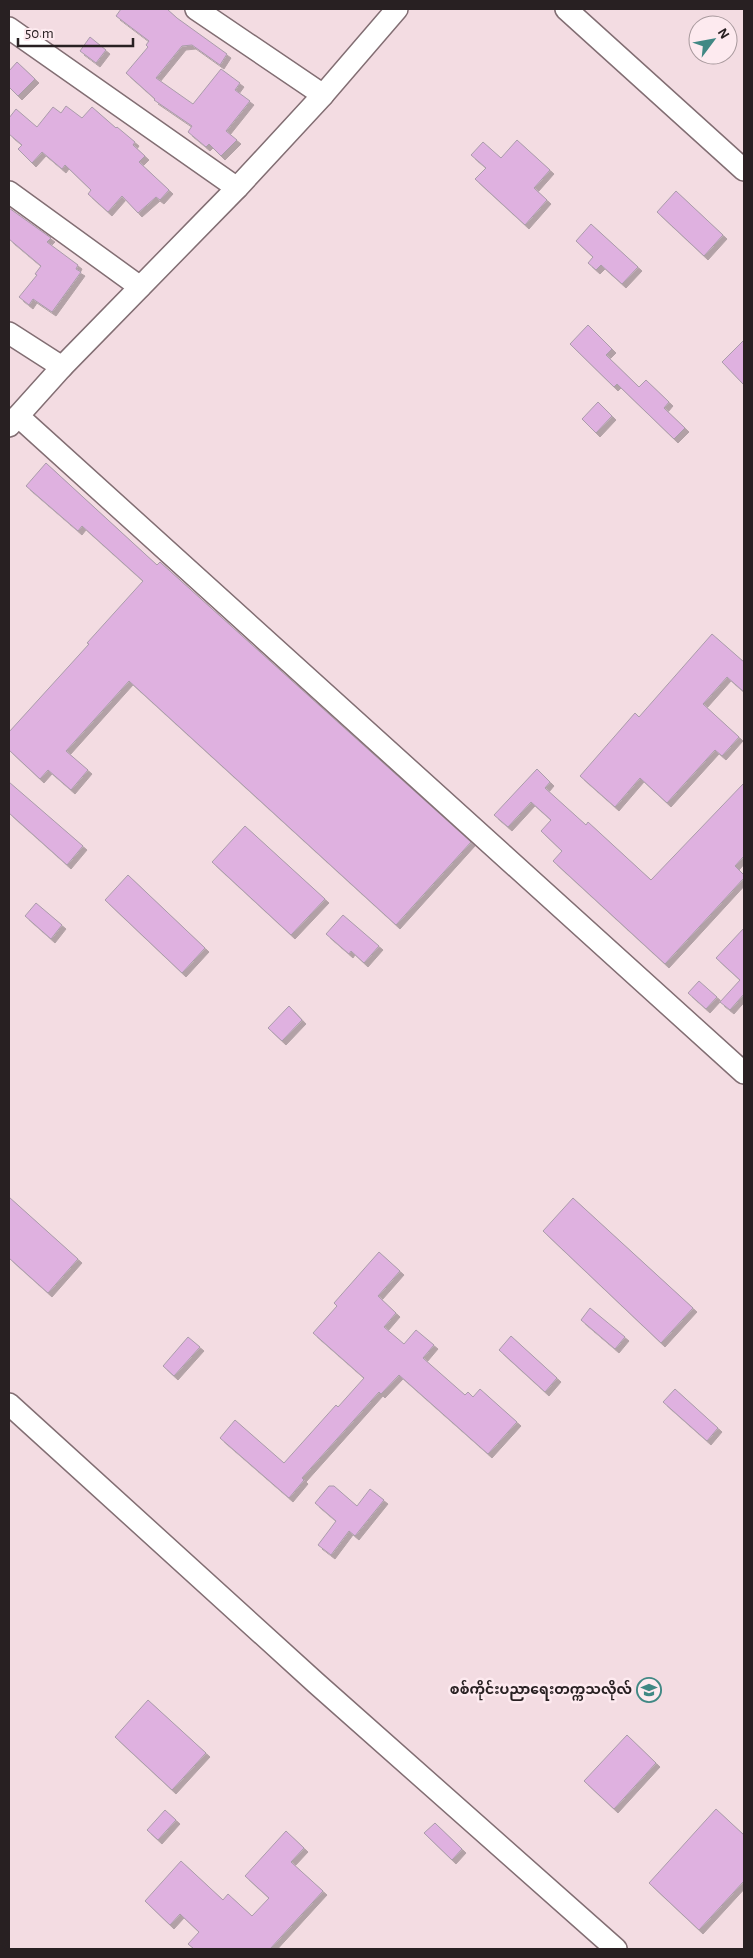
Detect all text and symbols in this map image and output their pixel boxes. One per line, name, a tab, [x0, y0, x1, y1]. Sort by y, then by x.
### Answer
scale bar	[18, 15, 132, 47]
north arrow	[688, 15, 738, 65]
text: 50 m	[25, 26, 54, 41]
text: N	[715, 26, 732, 41]
school or university icon: စစ်ကိုင်းပညာရေးတက္ကသလိုလ်	[636, 1677, 662, 1703]
place label: စစ်ကိုင်းပညာရေးတက္ကသလိုလ်	[450, 1679, 632, 1701]

